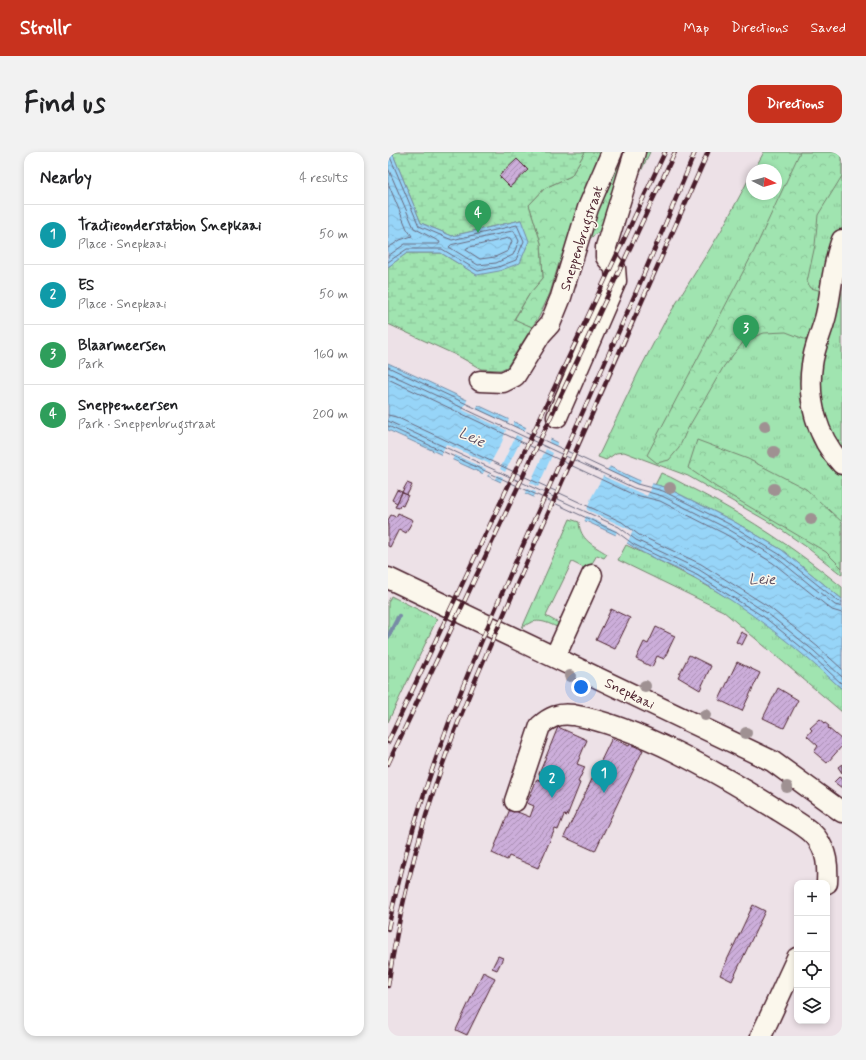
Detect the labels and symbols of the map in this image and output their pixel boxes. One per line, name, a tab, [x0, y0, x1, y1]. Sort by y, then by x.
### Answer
north arrow	[746, 164, 782, 200]
street label: Sneppenbrugstraat	[556, 183, 609, 294]
pin: 4	[465, 200, 491, 233]
pin: 3	[733, 315, 759, 348]
water label: Leie	[455, 423, 489, 453]
water label: Leie	[749, 570, 776, 590]
street label: Snepkaai	[602, 674, 658, 714]
your location	[571, 677, 591, 697]
pin: 1	[591, 760, 617, 793]
pin: 2	[539, 765, 565, 798]

